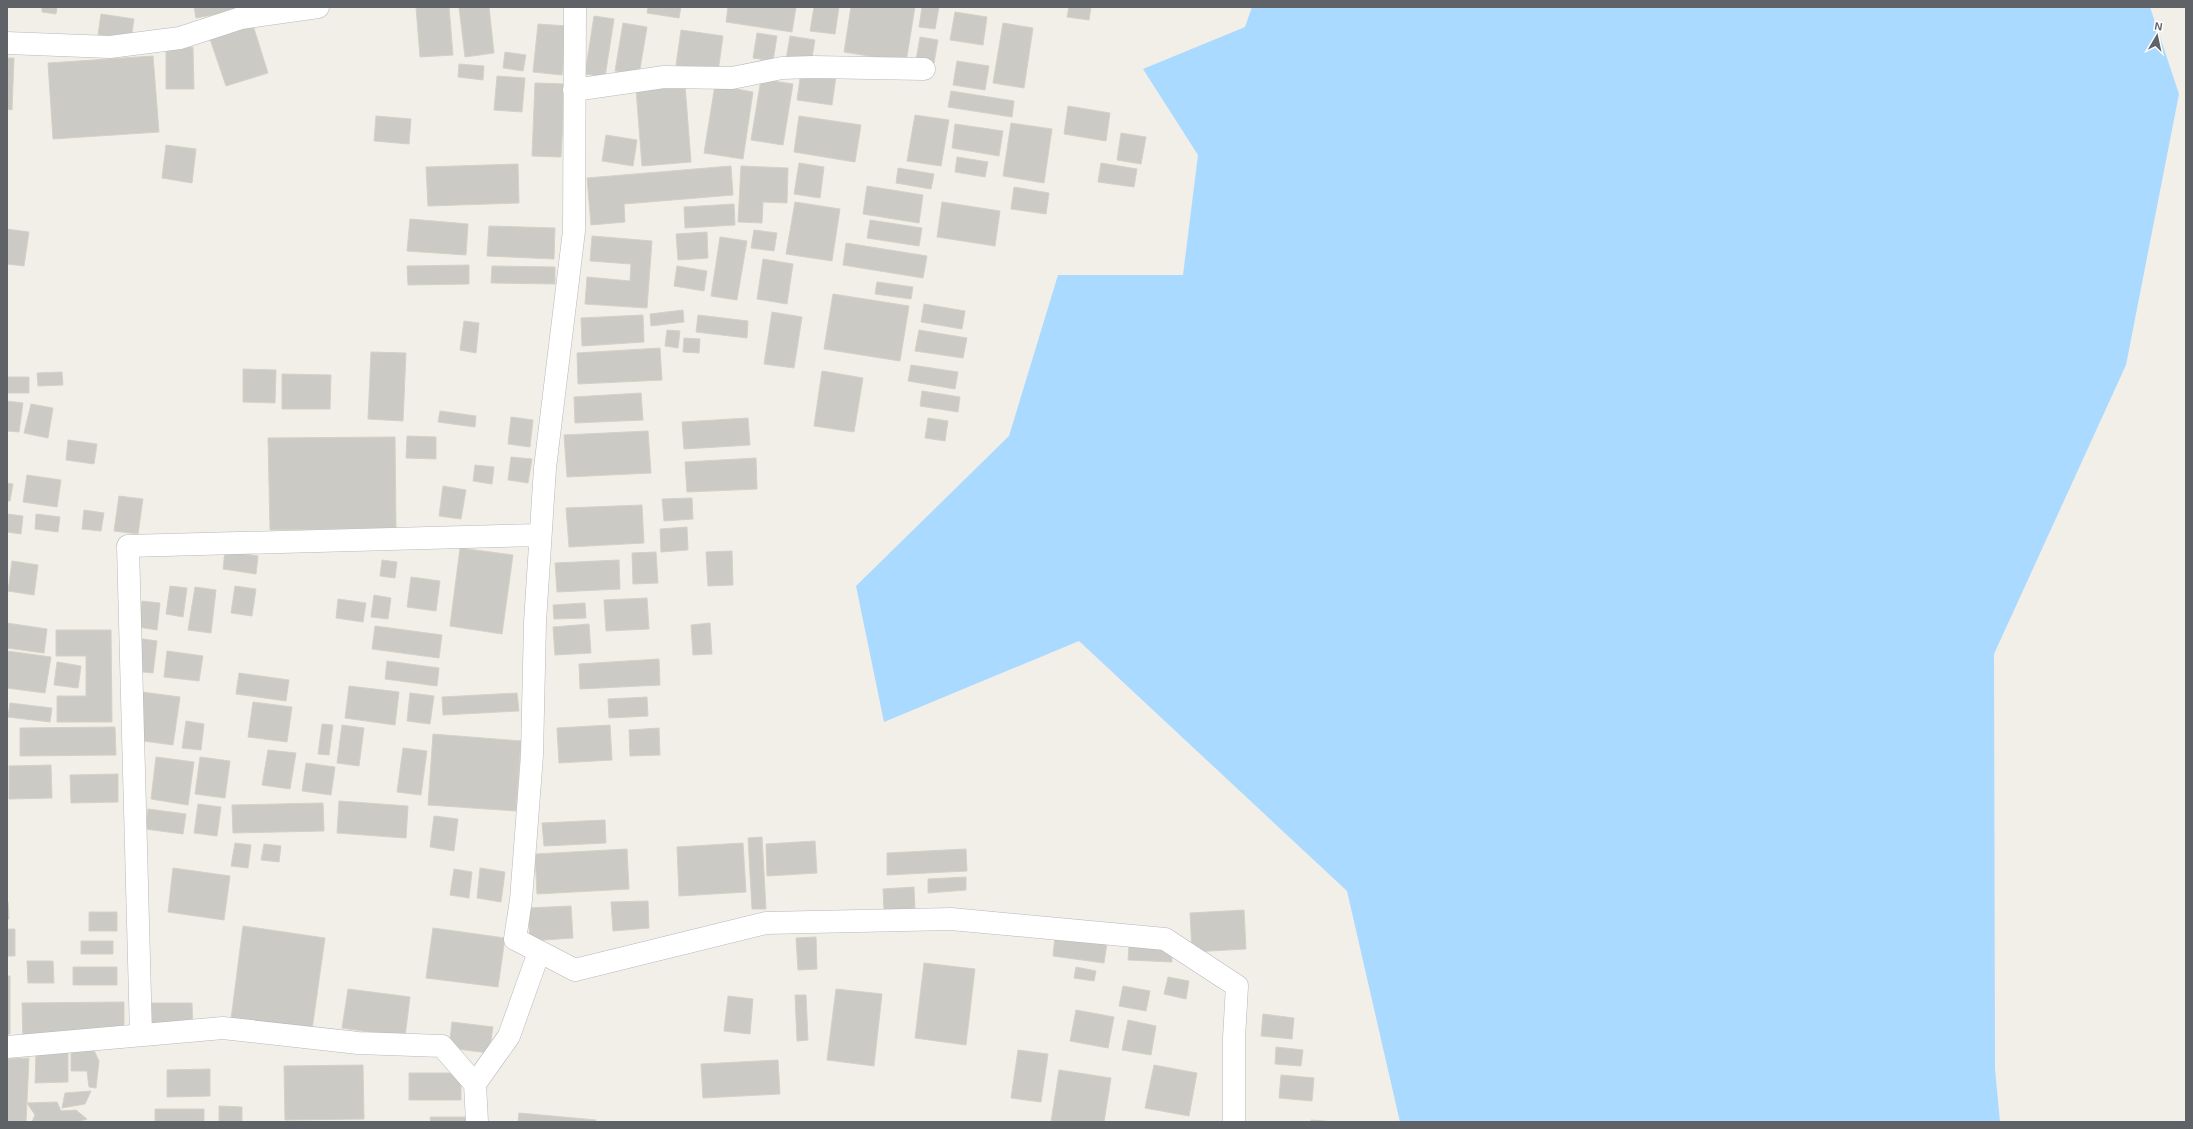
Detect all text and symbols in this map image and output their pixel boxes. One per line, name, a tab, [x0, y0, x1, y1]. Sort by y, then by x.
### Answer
north arrow	[2137, 16, 2177, 56]
text: N	[2154, 20, 2163, 33]

